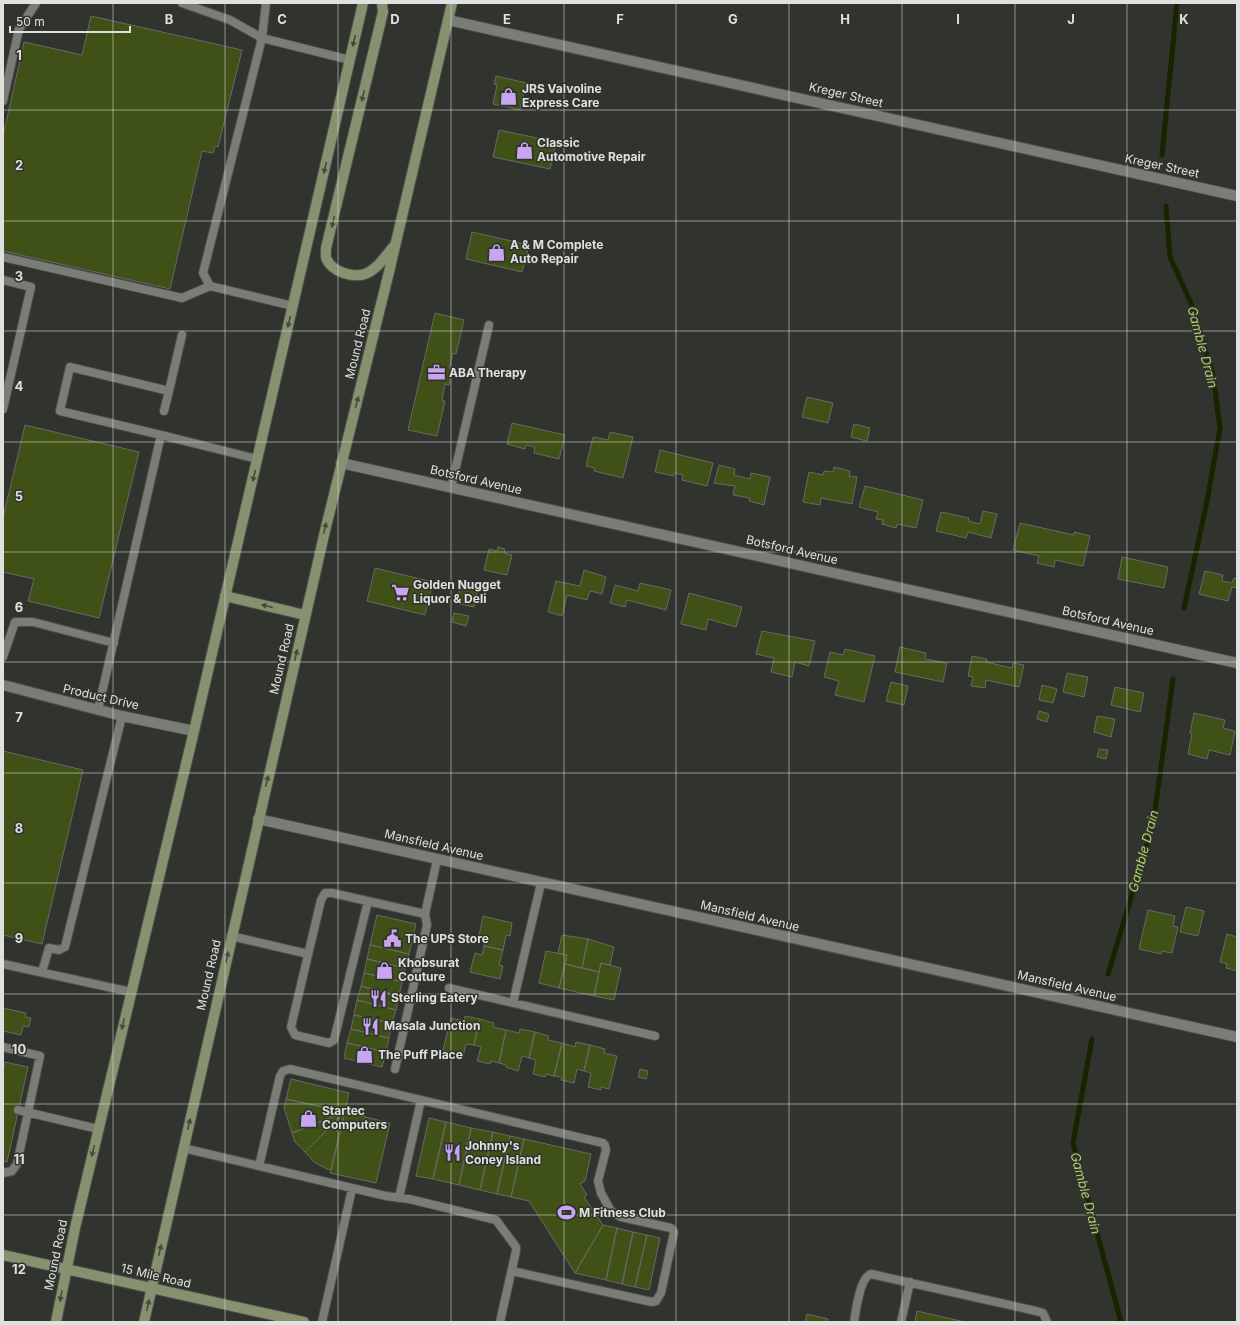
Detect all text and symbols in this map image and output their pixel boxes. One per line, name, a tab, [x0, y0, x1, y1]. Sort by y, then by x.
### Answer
scale bar	[10, 8, 130, 34]
text: B	[165, 11, 174, 27]
text: C	[277, 11, 287, 27]
text: D	[390, 11, 400, 27]
text: E	[503, 11, 511, 27]
text: F	[616, 11, 624, 27]
text: G	[728, 11, 738, 27]
text: H	[840, 11, 850, 27]
text: I	[956, 11, 960, 27]
text: J	[1067, 11, 1075, 27]
text: K	[1179, 11, 1189, 27]
text: 50 m	[16, 14, 45, 29]
one-way arrow	[351, 35, 357, 47]
text: 1	[16, 47, 22, 63]
street label: Kreger Street	[808, 79, 885, 110]
place label: JRS Valvoline Express Care	[522, 81, 602, 110]
shop icon: JRS Valvoline Express Care	[499, 86, 519, 106]
one-way arrow	[359, 89, 365, 102]
place label: Classic Automotive Repair	[537, 135, 646, 164]
shop icon: Classic Automotive Repair	[514, 140, 534, 160]
street label: Kreger Street	[1124, 150, 1201, 181]
text: 2	[15, 157, 23, 173]
one-way arrow	[322, 162, 328, 174]
one-way arrow	[329, 216, 335, 228]
place label: A & M Complete Auto Repair	[510, 237, 603, 266]
shop icon: A & M Complete Auto Repair	[487, 242, 507, 262]
text: 3	[15, 268, 23, 284]
water label: Gamble Drain	[1184, 304, 1222, 390]
street label: Mound Road	[342, 307, 373, 381]
one-way arrow	[286, 316, 292, 328]
office icon: ABA Therapy	[426, 363, 446, 383]
place label: ABA Therapy	[449, 365, 527, 380]
text: 4	[15, 378, 24, 394]
one-way arrow	[354, 396, 360, 408]
street label: Botsford Avenue	[429, 462, 523, 497]
one-way arrow	[250, 469, 256, 482]
text: 5	[15, 488, 23, 504]
one-way arrow	[323, 522, 329, 534]
street label: Botsford Avenue	[745, 532, 839, 567]
place label: Golden Nugget Liquor & Deli	[413, 577, 502, 606]
supermarket icon: Golden Nugget Liquor & Deli	[390, 582, 410, 602]
text: 6	[15, 599, 23, 615]
one-way arrow	[261, 602, 274, 608]
street label: Botsford Avenue	[1061, 603, 1155, 638]
street label: Mound Road	[266, 622, 297, 696]
one-way arrow	[294, 648, 300, 661]
street label: Product Drive	[62, 680, 141, 713]
text: 7	[15, 709, 23, 725]
one-way arrow	[265, 775, 271, 788]
water label: Gamble Drain	[1124, 808, 1162, 894]
text: 8	[15, 820, 23, 836]
street label: Mansfield Avenue	[383, 826, 485, 863]
street label: Mansfield Avenue	[699, 897, 801, 934]
public building icon: The UPS Store	[382, 929, 402, 949]
text: 9	[15, 930, 23, 946]
place label: The UPS Store	[405, 931, 489, 946]
street label: Mound Road	[193, 938, 224, 1012]
one-way arrow	[224, 951, 230, 963]
place label: Khobsurat Couture	[398, 955, 460, 984]
shop icon: Khobsurat Couture	[375, 960, 395, 980]
street label: Mansfield Avenue	[1016, 967, 1118, 1004]
restaurant icon: Sterling Eatery	[368, 988, 388, 1008]
place label: Sterling Eatery	[391, 990, 479, 1005]
restaurant icon: Masala Junction	[361, 1016, 381, 1036]
one-way arrow	[120, 1018, 126, 1031]
place label: Masala Junction	[384, 1018, 480, 1033]
text: 10	[12, 1041, 26, 1057]
shop icon: The Puff Place	[355, 1045, 375, 1065]
place label: The Puff Place	[378, 1047, 463, 1062]
place label: Startec Computers	[322, 1103, 388, 1132]
shop icon: Startec Computers	[299, 1108, 319, 1128]
one-way arrow	[186, 1117, 192, 1130]
place label: Johnny's Coney Island	[465, 1138, 541, 1167]
restaurant icon: Johnny's Coney Island	[442, 1143, 462, 1163]
one-way arrow	[90, 1145, 96, 1157]
water label: Gamble Drain	[1067, 1150, 1105, 1236]
text: 11	[13, 1151, 25, 1167]
sports icon: M Fitness Club	[556, 1203, 576, 1223]
place label: M Fitness Club	[579, 1205, 666, 1220]
street label: Mound Road	[41, 1218, 70, 1292]
one-way arrow	[158, 1244, 164, 1257]
street label: 15 Mile Road	[120, 1260, 193, 1291]
text: 12	[12, 1261, 26, 1277]
one-way arrow	[57, 1289, 63, 1302]
one-way arrow	[145, 1299, 151, 1311]

